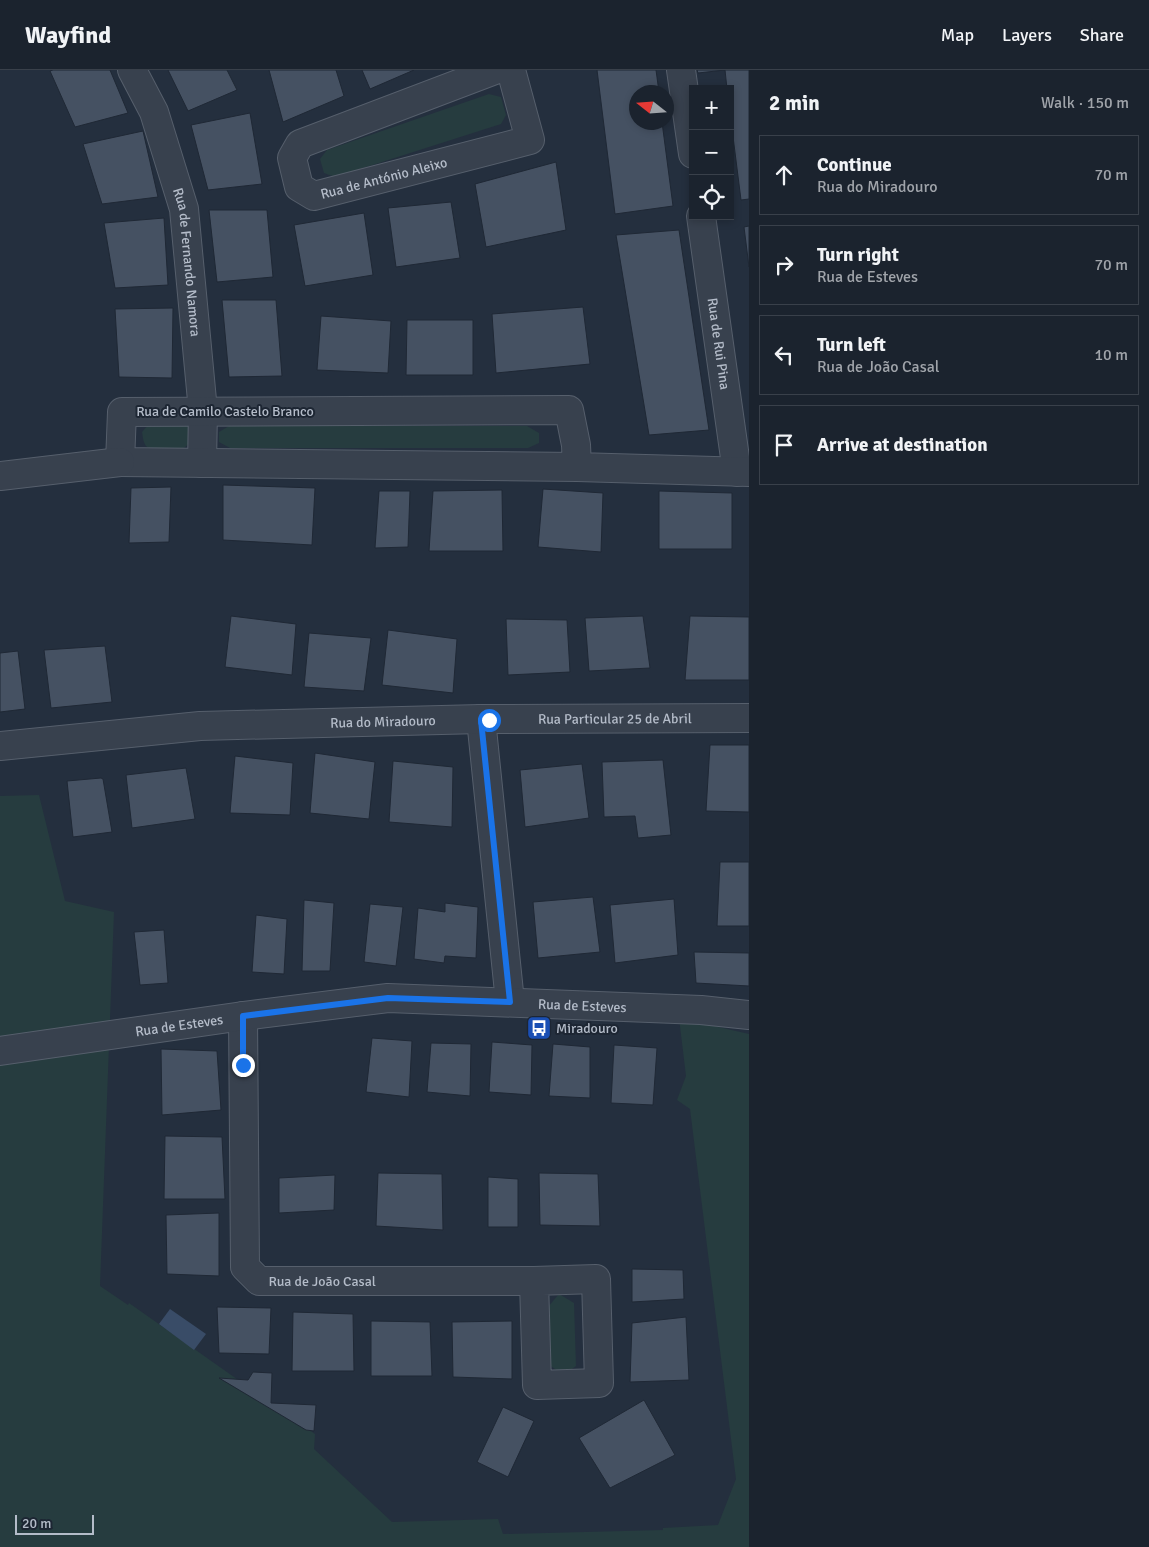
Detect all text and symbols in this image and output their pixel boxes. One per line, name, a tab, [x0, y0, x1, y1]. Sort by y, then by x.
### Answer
text: Wayfind	[25, 20, 111, 50]
text: Map	[941, 24, 974, 46]
text: Layers	[1002, 24, 1052, 46]
text: Share	[1080, 24, 1124, 46]
north arrow	[629, 85, 674, 130]
map controls	[689, 85, 734, 220]
button: +	[689, 85, 734, 130]
text: 2 min	[769, 90, 820, 116]
text: Walk · 150 m	[1041, 93, 1129, 113]
button: −	[689, 130, 734, 175]
street label: Rua de António Aleixo	[319, 153, 449, 202]
text: Continue	[817, 153, 892, 177]
icon: ahead	[770, 161, 798, 189]
text: 70 m	[1094, 165, 1128, 185]
button: locate	[689, 175, 734, 220]
text: Rua do Miradouro	[817, 177, 938, 197]
street label: Rua de Fernando Namora	[169, 186, 204, 337]
text: Turn right	[817, 243, 899, 267]
icon: right	[770, 251, 798, 279]
text: 70 m	[1094, 255, 1128, 275]
text: Rua de Esteves	[817, 267, 918, 287]
street label: Rua de Rui Pina	[704, 297, 734, 391]
text: Turn left	[817, 333, 886, 357]
icon: left	[770, 341, 798, 369]
text: 10 m	[1094, 345, 1128, 365]
text: Rua de João Casal	[817, 357, 940, 377]
street label: Rua de Camilo Castelo Branco	[136, 403, 314, 420]
icon: arrive	[770, 431, 798, 459]
text: Arrive at destination	[817, 433, 988, 457]
route start	[478, 709, 501, 732]
street label: Rua Particular 25 de Abril	[538, 710, 692, 727]
street label: Rua do Miradouro	[330, 712, 436, 731]
street label: Rua de Esteves	[538, 995, 627, 1016]
street label: Rua de Esteves	[134, 1010, 224, 1040]
bus stop icon: Miradouro	[526, 1015, 552, 1041]
place label: Miradouro	[556, 1020, 618, 1037]
route end	[232, 1054, 255, 1077]
street label: Rua de João Casal	[269, 1273, 376, 1290]
scale bar	[15, 1512, 94, 1535]
text: 20 m	[22, 1515, 51, 1532]

